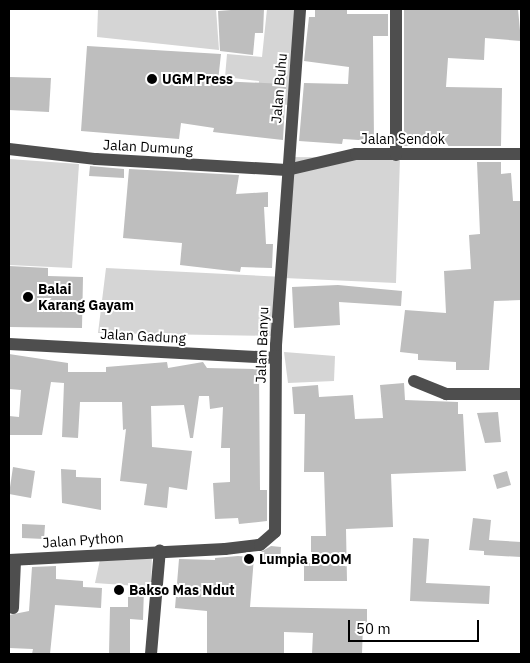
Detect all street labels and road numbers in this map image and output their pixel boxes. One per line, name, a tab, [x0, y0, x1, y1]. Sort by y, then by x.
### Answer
street label: Jalan Buhu	[268, 52, 290, 124]
street label: Jalan Sendok	[361, 131, 445, 147]
street label: Jalan Dumung	[103, 136, 193, 158]
street label: Jalan Banyu	[252, 306, 272, 384]
street label: Jalan Gadung	[100, 325, 186, 347]
street label: Jalan Python	[42, 529, 124, 551]

